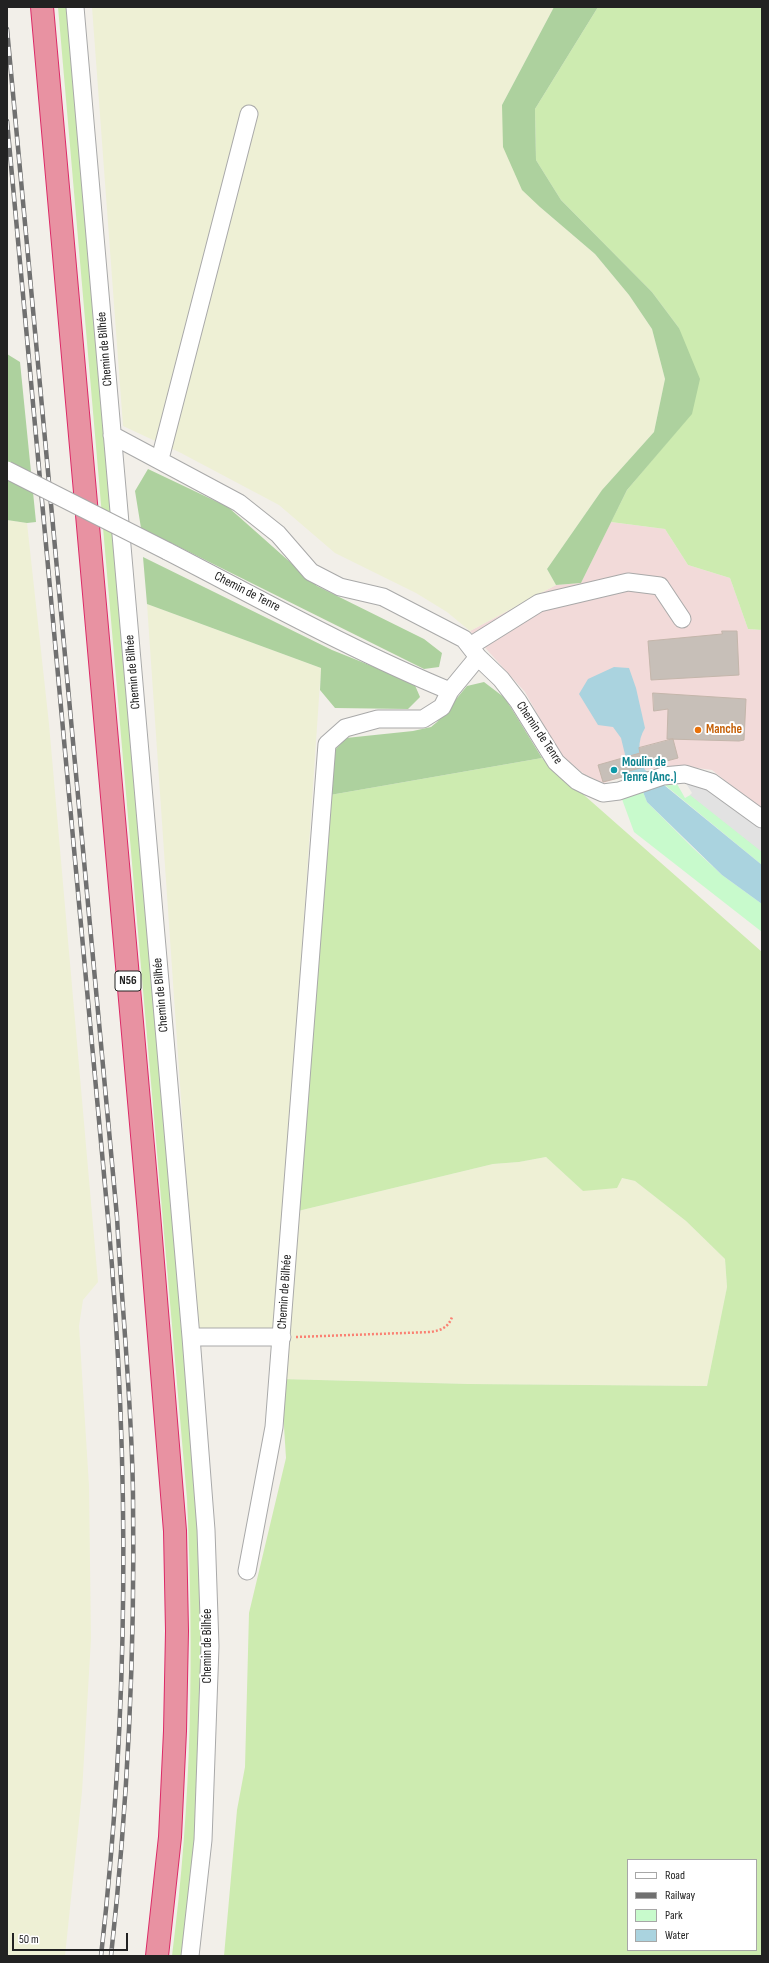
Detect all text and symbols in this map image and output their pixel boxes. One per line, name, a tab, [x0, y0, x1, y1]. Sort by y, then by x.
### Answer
street label: Chemin de Bilhée	[94, 311, 116, 387]
street label: Chemin de Tenre	[211, 569, 283, 615]
street label: Chemin de Bilhée	[122, 634, 144, 710]
street label: Chemin de Tenre	[512, 699, 566, 767]
place label: Manche	[706, 722, 742, 738]
marker: Manche	[693, 725, 703, 735]
place label: Moulin de Tenre (Anc.)	[622, 755, 676, 786]
marker: Moulin de Tenre (Anc.)	[609, 765, 619, 775]
street label: Chemin de Bilhée	[150, 957, 172, 1033]
road number: N56	[115, 971, 141, 991]
street label: Chemin de Bilhée	[275, 1254, 295, 1330]
street label: Chemin de Bilhée	[200, 1609, 216, 1683]
legend	[627, 1859, 757, 1951]
text: Road	[665, 1868, 685, 1883]
text: Railway	[665, 1888, 695, 1903]
text: Park	[665, 1908, 683, 1923]
scale bar	[14, 1925, 130, 1951]
text: Water	[665, 1928, 689, 1943]
text: 50 m	[19, 1932, 39, 1947]

